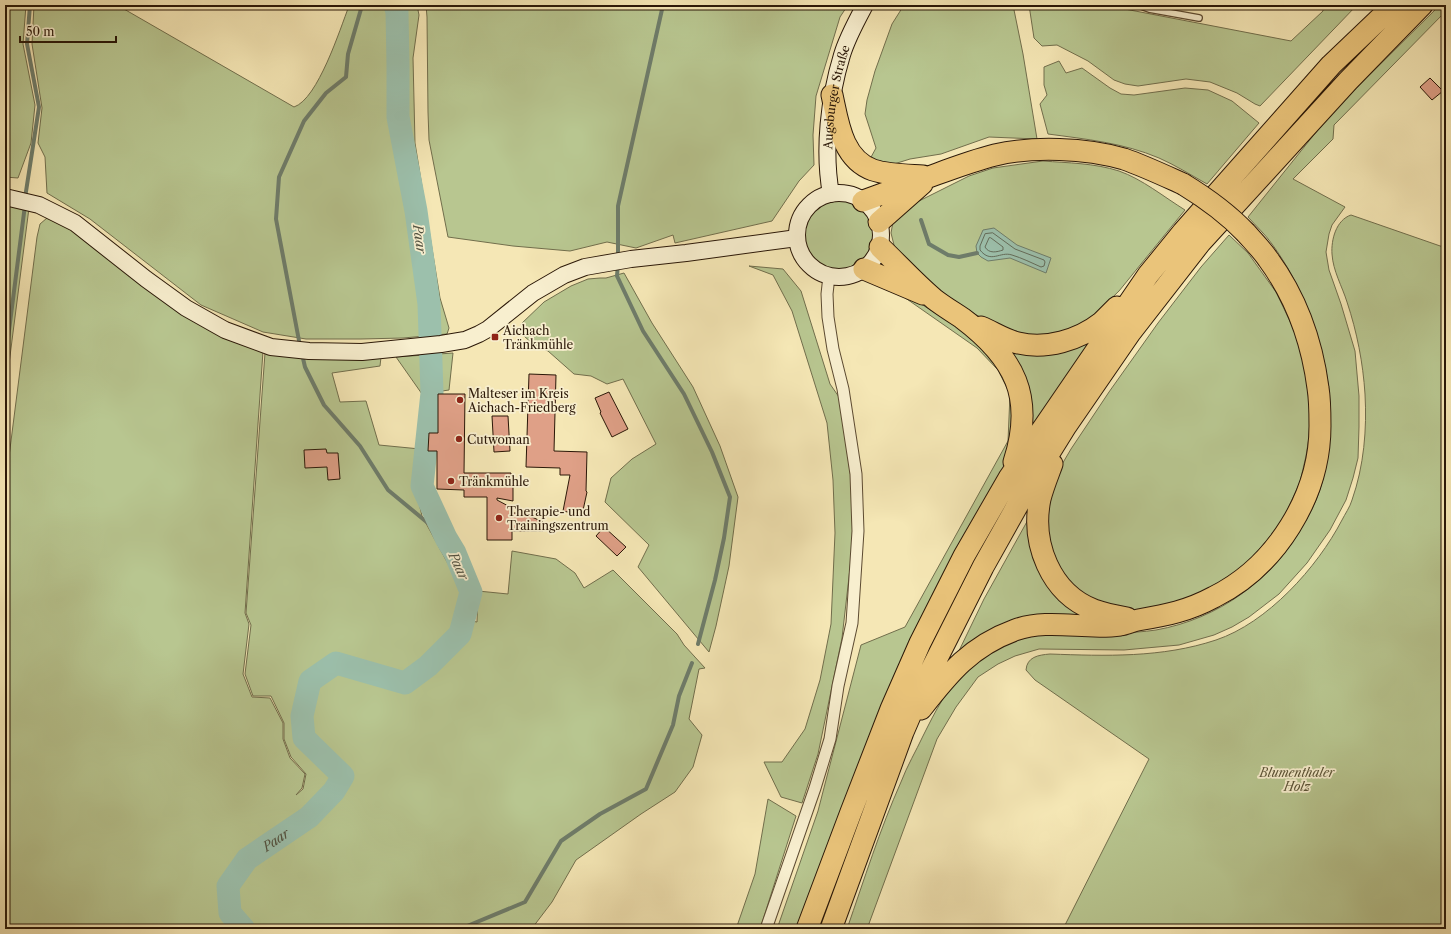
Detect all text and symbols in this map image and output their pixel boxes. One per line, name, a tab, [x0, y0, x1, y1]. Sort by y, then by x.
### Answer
scale bar	[20, 18, 116, 44]
text: 50 m	[26, 24, 55, 39]
street label: Augsburger Straße	[820, 42, 852, 151]
water label: Paar	[410, 222, 430, 255]
place label: Aichach Tränkmühle	[502, 323, 573, 352]
marker: Aichach Tränkmühle	[490, 332, 500, 342]
place label: Malteser im Kreis Aichach-Friedberg	[467, 386, 576, 415]
marker: Malteser im Kreis Aichach-Friedberg	[455, 395, 465, 405]
place label: Cutwoman	[467, 432, 530, 447]
marker: Cutwoman	[454, 434, 464, 444]
place label: Tränkmühle	[459, 474, 529, 489]
marker: Tränkmühle	[446, 476, 456, 486]
place label: Therapie- und Trainingszentrum	[507, 504, 609, 533]
marker: Therapie- und Trainingszentrum	[494, 513, 504, 523]
water label: Paar	[445, 549, 473, 583]
park label: Blumenthaler Holz	[1259, 765, 1336, 794]
water label: Paar	[258, 824, 293, 855]

